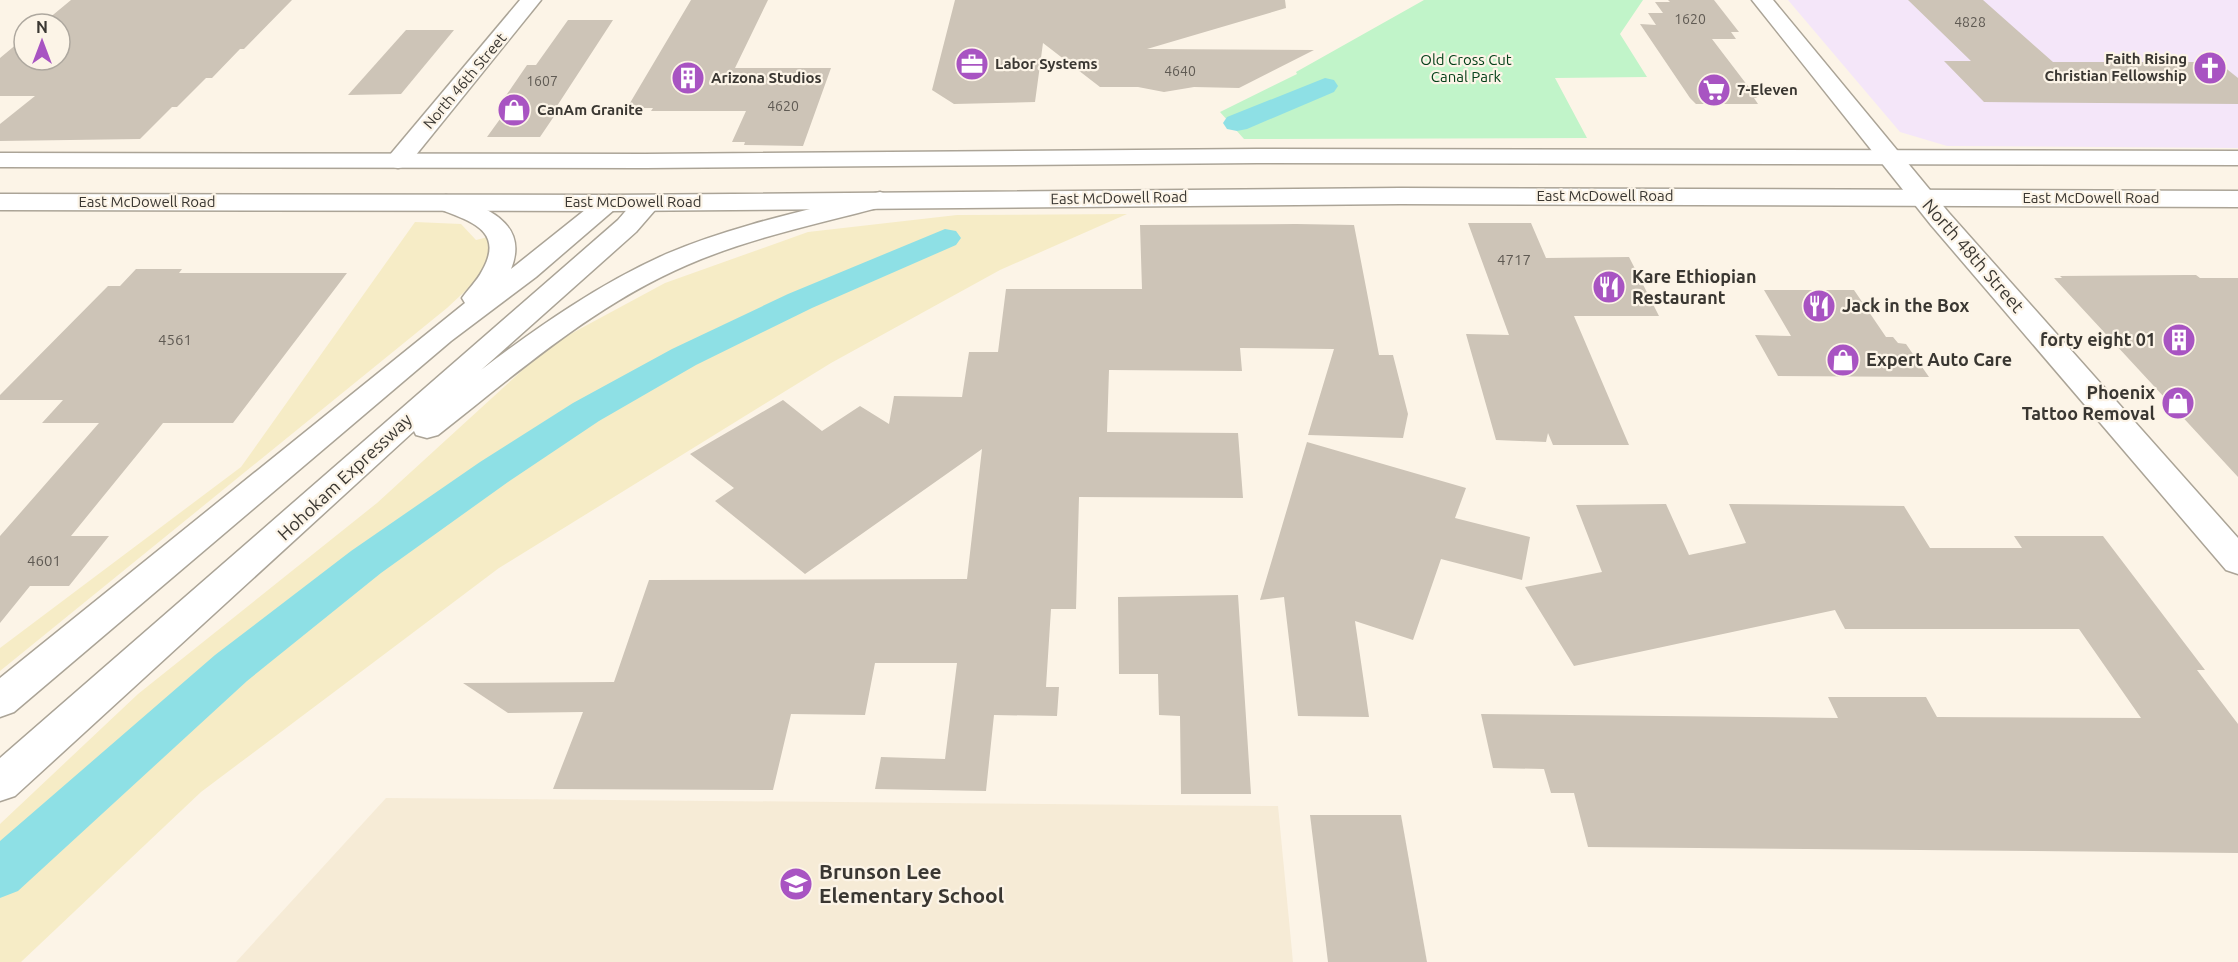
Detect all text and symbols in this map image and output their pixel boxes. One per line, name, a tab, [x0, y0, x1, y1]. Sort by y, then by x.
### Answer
house number: 1620	[1674, 11, 1706, 27]
north arrow	[12, 12, 72, 72]
house number: 4828	[1954, 14, 1986, 30]
text: N	[36, 18, 48, 36]
street label: North 46th Street	[420, 29, 510, 132]
office icon: Labor Systems	[954, 46, 990, 82]
place label: Faith Rising Christian Fellowship	[2044, 50, 2187, 84]
church icon: Faith Rising Christian Fellowship	[2192, 50, 2228, 86]
park label: Old Cross Cut Canal Park	[1420, 51, 1512, 85]
place label: Labor Systems	[995, 55, 1098, 72]
building icon: Arizona Studios	[670, 60, 706, 96]
house number: 4640	[1164, 63, 1196, 79]
place label: Arizona Studios	[711, 69, 822, 86]
supermarket icon: 7-Eleven	[1696, 72, 1732, 108]
house number: 1607	[526, 73, 558, 89]
place label: 7-Eleven	[1737, 81, 1798, 98]
shop icon: CanAm Granite	[496, 92, 532, 128]
house number: 4620	[767, 98, 799, 114]
place label: CanAm Granite	[537, 101, 643, 118]
street label: East McDowell Road	[1536, 187, 1674, 204]
street label: East McDowell Road	[1050, 188, 1188, 207]
street label: East McDowell Road	[2022, 189, 2160, 206]
street label: East McDowell Road	[78, 193, 216, 210]
street label: East McDowell Road	[564, 193, 702, 210]
street label: North 48th Street	[1919, 195, 2028, 316]
house number: 4717	[1497, 251, 1531, 268]
place label: Kare Ethiopian Restaurant	[1632, 266, 1756, 307]
restaurant icon: Kare Ethiopian Restaurant	[1591, 269, 1627, 305]
restaurant icon: Jack in the Box	[1801, 288, 1837, 324]
place label: Jack in the Box	[1842, 295, 1970, 315]
building icon: forty eight 01	[2161, 322, 2197, 358]
place label: forty eight 01	[2040, 329, 2156, 349]
house number: 4561	[158, 331, 192, 348]
shop icon: Expert Auto Care	[1825, 342, 1861, 378]
place label: Expert Auto Care	[1866, 349, 2012, 369]
place label: Phoenix Tattoo Removal	[2022, 382, 2156, 423]
shop icon: Phoenix Tattoo Removal	[2160, 385, 2196, 421]
street label: Hohokam Expressway	[273, 409, 416, 544]
house number: 4601	[27, 552, 61, 569]
place label: Brunson Lee Elementary School	[819, 859, 1004, 907]
school or university icon: Brunson Lee Elementary School	[778, 866, 814, 902]

